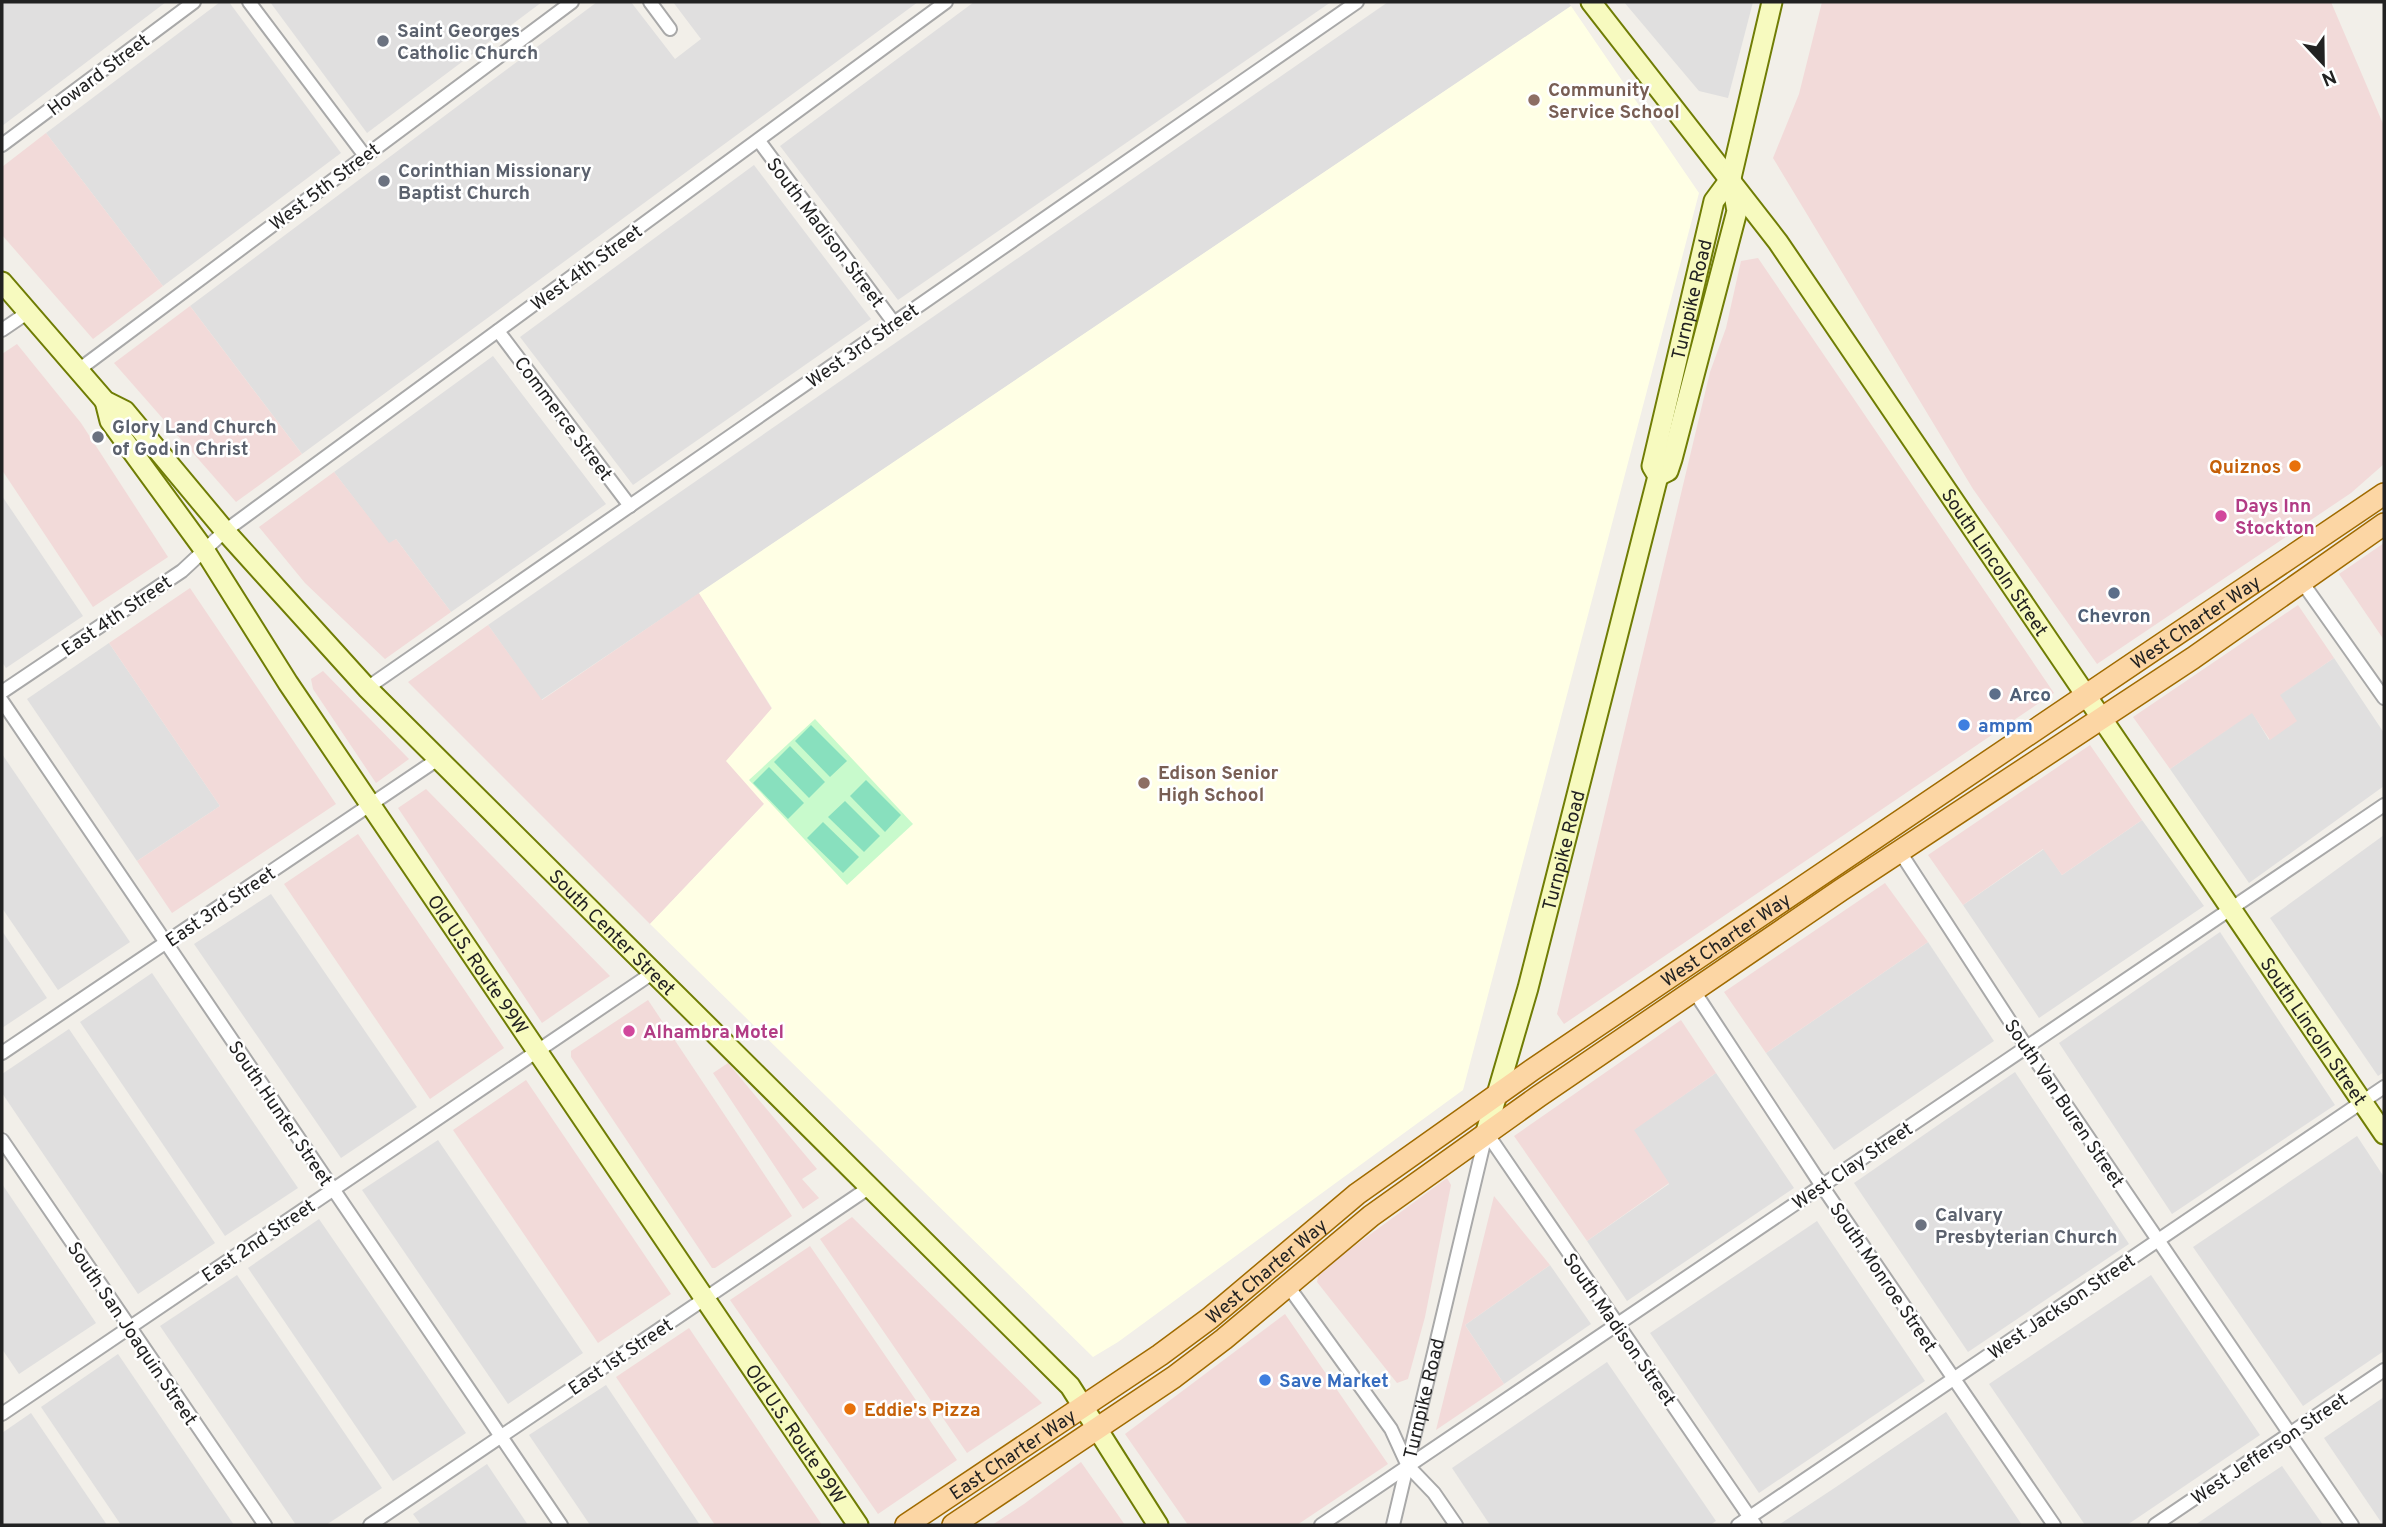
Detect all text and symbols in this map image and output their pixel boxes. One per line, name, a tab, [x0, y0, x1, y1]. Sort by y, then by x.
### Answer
place label: Saint Georges Catholic Church	[397, 20, 538, 66]
north arrow	[2288, 28, 2358, 98]
street label: Howard Street	[43, 29, 155, 122]
marker: Saint Georges Catholic Church	[375, 33, 391, 49]
text: N	[2318, 63, 2339, 91]
place label: Community Service School	[1548, 79, 1680, 125]
marker: Community Service School	[1526, 92, 1542, 108]
street label: West 5th Street	[265, 138, 385, 237]
street label: South Madison Street	[760, 154, 889, 313]
place label: Corinthian Missionary Baptist Church	[398, 160, 592, 206]
marker: Corinthian Missionary Baptist Church	[376, 173, 392, 189]
street label: West 4th Street	[527, 220, 648, 317]
street label: Turnpike Road	[1667, 237, 1719, 363]
street label: West 3rd Street	[802, 299, 924, 394]
street label: Commerce Street	[508, 352, 617, 486]
place label: Glory Land Church of God in Christ	[112, 416, 277, 462]
marker: Glory Land Church of God in Christ	[90, 429, 106, 445]
place label: Quiznos	[2209, 456, 2281, 480]
marker: Quiznos	[2287, 458, 2303, 474]
street label: South Lincoln Street	[1935, 484, 2052, 642]
place label: Days Inn Stockton	[2235, 495, 2315, 541]
marker: Days Inn Stockton	[2213, 508, 2229, 524]
street label: East 4th Street	[57, 571, 177, 662]
street label: West Charter Way	[2127, 571, 2266, 676]
marker: Chevron	[2106, 585, 2122, 601]
place label: Chevron	[2077, 605, 2151, 629]
place label: Arco	[2009, 684, 2051, 708]
marker: Arco	[1987, 686, 2003, 702]
place label: ampm	[1978, 715, 2033, 739]
marker: ampm	[1956, 717, 1972, 733]
place label: Edison Senior High School	[1158, 762, 1278, 808]
marker: Edison Senior High School	[1136, 775, 1152, 791]
street label: Turnpike Road	[1538, 788, 1592, 914]
street label: East 3rd Street	[162, 862, 281, 953]
street label: South Center Street	[543, 865, 680, 1002]
street label: West Charter Way	[1657, 889, 1796, 993]
street label: Old U.S. Route 99W	[421, 891, 532, 1040]
street label: South Lincoln Street	[2254, 954, 2371, 1111]
street label: South Van Buren Street	[1998, 1015, 2129, 1193]
place label: Alhambra Motel	[643, 1021, 784, 1045]
marker: Alhambra Motel	[621, 1023, 637, 1039]
street label: South Hunter Street	[222, 1037, 337, 1191]
street label: West Clay Street	[1788, 1118, 1918, 1216]
street label: East 2nd Street	[198, 1195, 320, 1288]
street label: South Monroe Street	[1823, 1198, 1941, 1358]
place label: Calvary Presbyterian Church	[1935, 1204, 2118, 1250]
street label: West Charter Way	[1202, 1214, 1333, 1330]
marker: Calvary Presbyterian Church	[1913, 1217, 1929, 1233]
street label: South San Joaquin Street	[61, 1238, 202, 1430]
street label: South Madison Street	[1556, 1249, 1680, 1411]
street label: West Jackson Street	[1984, 1249, 2140, 1366]
street label: East 1st Street	[564, 1314, 678, 1401]
street label: Turnpike Road	[1399, 1336, 1451, 1462]
street label: Old U.S. Route 99W	[739, 1360, 850, 1509]
place label: Save Market	[1279, 1370, 1389, 1394]
marker: Save Market	[1257, 1372, 1273, 1388]
street label: West Jefferson Street	[2187, 1388, 2353, 1511]
place label: Eddie's Pizza	[864, 1399, 981, 1423]
marker: Eddie's Pizza	[842, 1401, 858, 1417]
street label: East Charter Way	[946, 1405, 1081, 1506]

